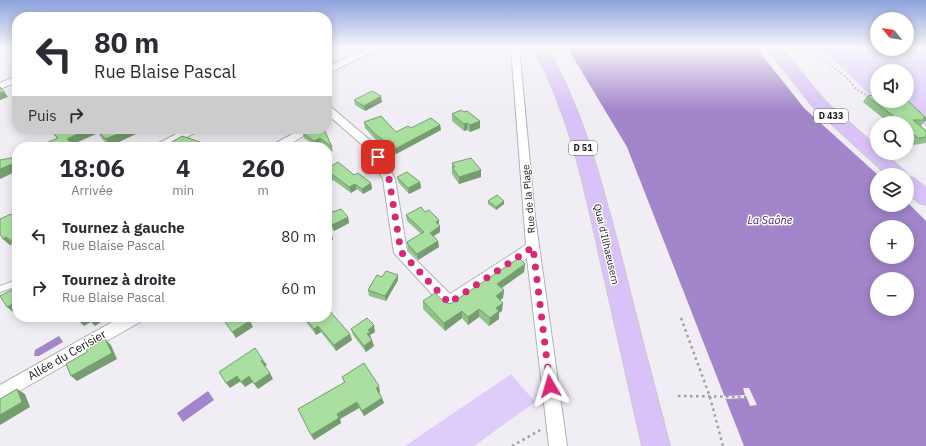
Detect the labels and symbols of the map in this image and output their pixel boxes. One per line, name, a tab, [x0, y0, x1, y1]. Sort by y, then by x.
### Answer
north arrow	[870, 12, 914, 56]
road number: D 433	[814, 109, 848, 123]
pin	[361, 140, 395, 174]
road number: D 51	[569, 141, 597, 155]
street label: Rue de la Plage	[519, 164, 538, 234]
street label: Quai d'Illhaeusern	[591, 202, 622, 286]
water label: La Saône	[748, 213, 793, 227]
street label: Allée du Cerisier	[25, 326, 109, 383]
position arrow	[529, 365, 571, 407]

